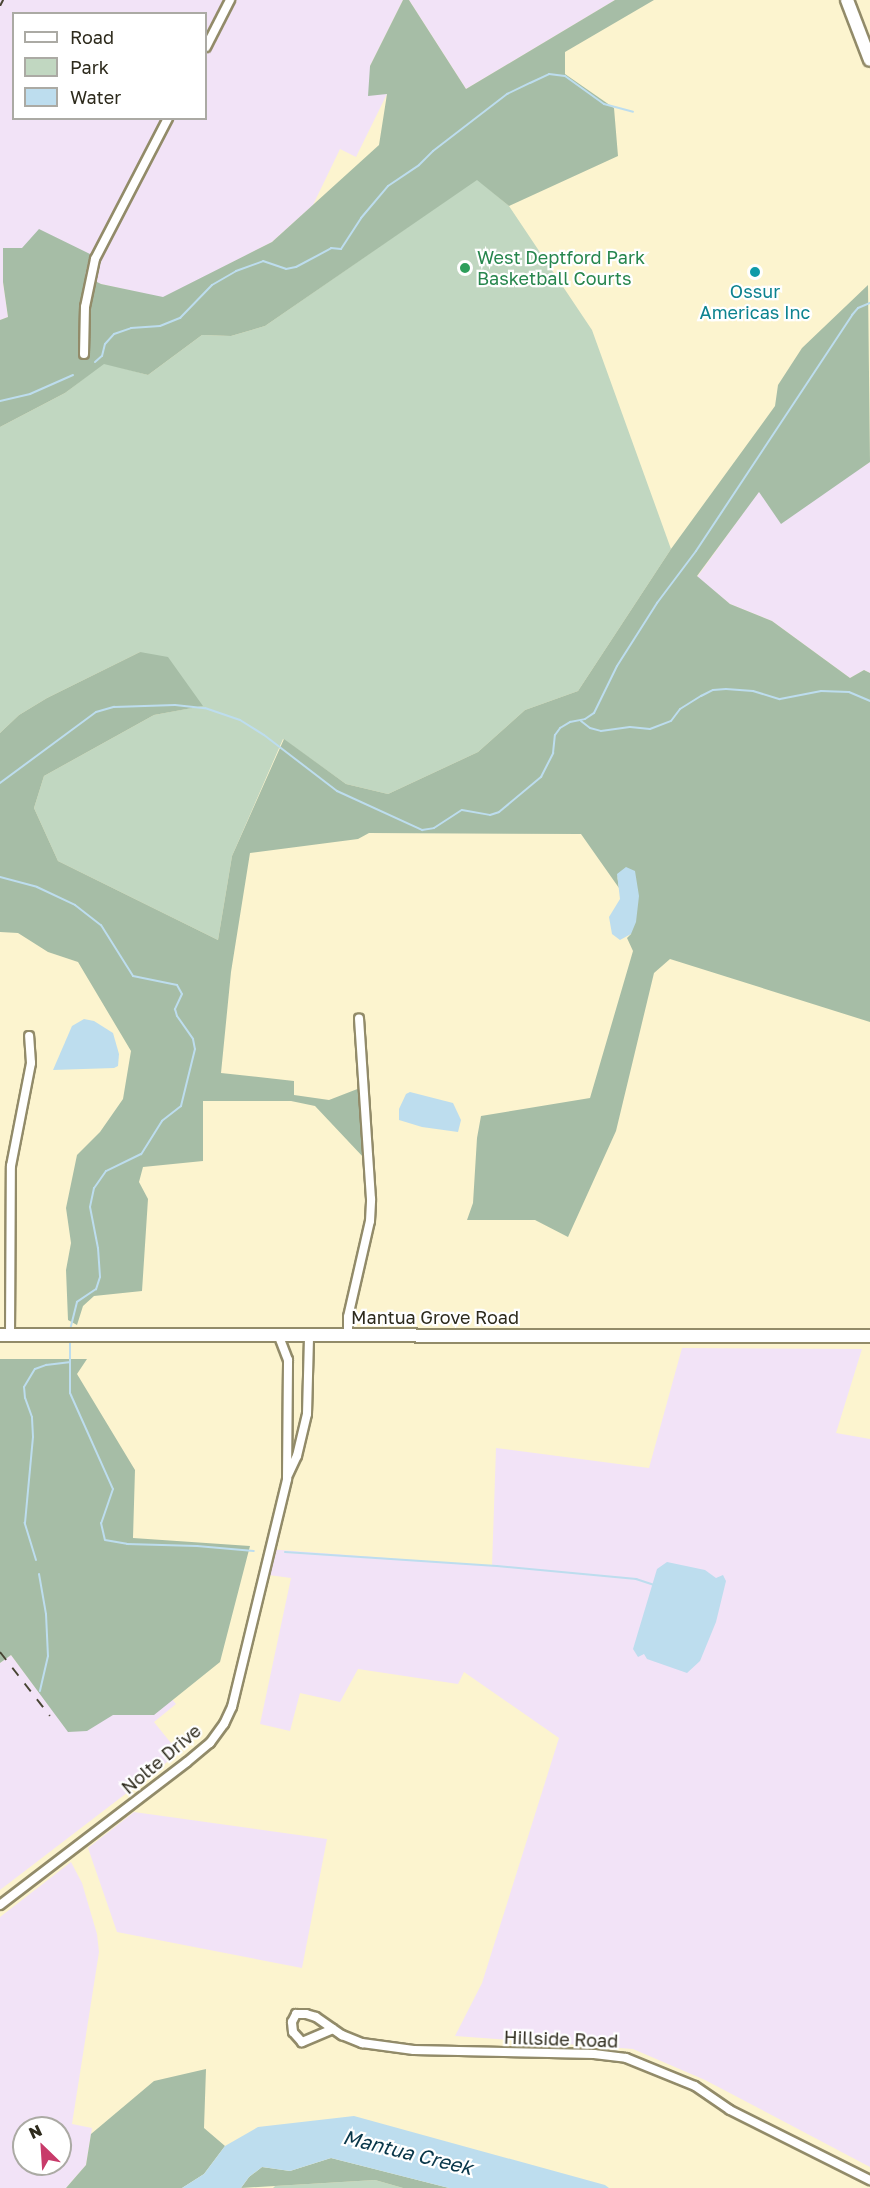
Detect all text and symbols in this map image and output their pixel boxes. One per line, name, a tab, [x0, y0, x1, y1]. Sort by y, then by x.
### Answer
legend	[12, 12, 207, 120]
text: Road	[70, 26, 114, 48]
text: Park	[70, 56, 109, 78]
text: Water	[70, 86, 121, 108]
place label: West Deptford Park Basketball Courts	[477, 247, 645, 290]
marker: West Deptford Park Basketball Courts	[458, 261, 472, 275]
marker: Ossur Americas Inc	[748, 265, 762, 279]
place label: Ossur Americas Inc	[700, 281, 810, 324]
street label: Mantua Grove Road	[351, 1306, 519, 1328]
street label: Nolte Drive	[117, 1720, 205, 1798]
street label: Hillside Road	[503, 2026, 619, 2052]
north arrow	[12, 2116, 72, 2176]
text: N	[25, 2120, 45, 2143]
water label: Mantua Creek	[341, 2124, 475, 2180]

